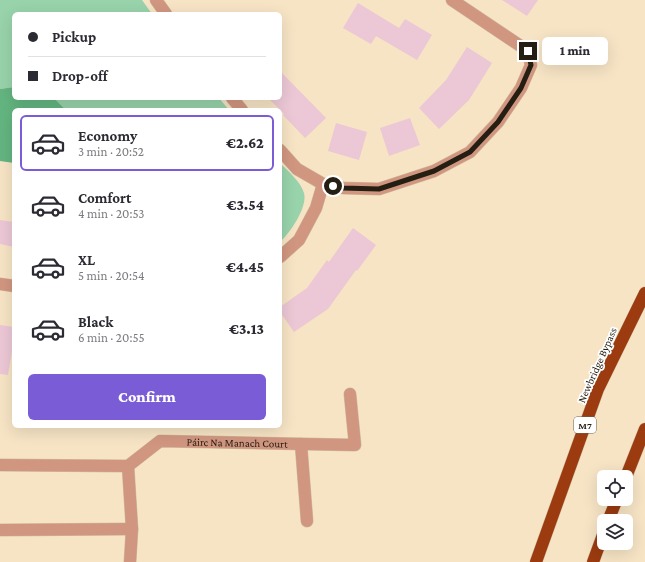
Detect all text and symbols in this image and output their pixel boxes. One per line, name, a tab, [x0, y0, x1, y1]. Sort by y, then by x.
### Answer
text: Pickup	[52, 29, 96, 45]
callout: 1 min	[542, 37, 608, 65]
route end	[519, 42, 537, 60]
text: 1 min	[560, 43, 590, 58]
text: Drop-off	[52, 68, 108, 84]
icon: car	[30, 125, 66, 161]
text: Economy	[78, 128, 137, 144]
text: €2.62	[226, 135, 264, 151]
text: 3 min · 20:52	[78, 144, 144, 159]
route start	[324, 177, 342, 195]
icon: car	[30, 187, 66, 223]
text: Comfort	[78, 190, 132, 206]
text: €3.54	[226, 197, 264, 213]
text: 4 min · 20:53	[78, 206, 145, 221]
icon: car	[30, 249, 66, 285]
text: XL	[78, 252, 95, 268]
text: €4.45	[226, 259, 264, 275]
text: 5 min · 20:54	[78, 268, 145, 283]
icon: car	[30, 311, 66, 347]
text: Black	[78, 314, 113, 330]
text: €3.13	[229, 321, 264, 337]
street label: Newbridge Bypass	[575, 326, 620, 405]
text: 6 min · 20:55	[78, 330, 145, 345]
button: Confirm	[28, 374, 266, 420]
road number: M7	[574, 417, 596, 433]
street label: Páirc Na Manach Court	[187, 436, 288, 450]
map controls	[597, 470, 633, 550]
button: locate	[597, 470, 633, 506]
button: layers	[597, 514, 633, 550]

